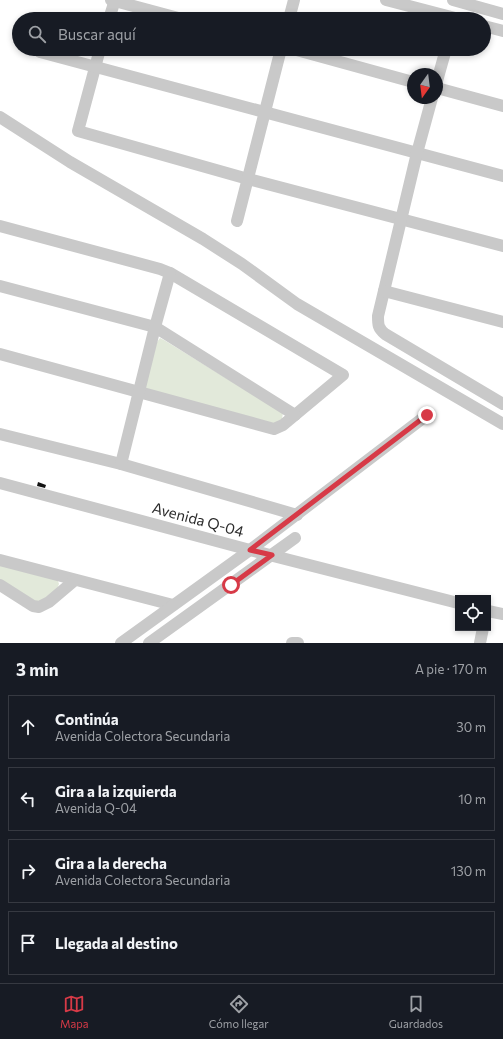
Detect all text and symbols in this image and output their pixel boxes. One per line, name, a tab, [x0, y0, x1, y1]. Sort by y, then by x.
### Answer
search box	[12, 12, 491, 56]
icon: search	[26, 23, 48, 45]
text: Buscar aquí	[58, 25, 136, 43]
north arrow	[407, 68, 443, 104]
route end	[418, 406, 436, 424]
street label: Avenida Q-04	[150, 498, 246, 540]
route start	[222, 576, 240, 594]
map controls	[455, 595, 491, 631]
button: locate	[455, 595, 491, 631]
text: 3 min	[16, 659, 59, 680]
text: A pie · 170 m	[415, 661, 487, 677]
text: Continúa	[55, 710, 119, 728]
icon: ahead	[17, 716, 39, 738]
text: 30 m	[456, 719, 486, 735]
text: Avenida Colectora Secundaria	[55, 728, 230, 744]
text: Gira a la izquierda	[55, 782, 177, 800]
icon: left	[17, 788, 39, 810]
text: 10 m	[458, 791, 486, 807]
text: Avenida Q-04	[55, 800, 137, 816]
text: Gira a la derecha	[55, 854, 167, 872]
icon: right	[17, 860, 39, 882]
text: 130 m	[451, 863, 486, 879]
text: Avenida Colectora Secundaria	[55, 872, 230, 888]
icon: arrive	[17, 932, 39, 954]
text: Llegada al destino	[55, 934, 178, 952]
tab: Mapa	[60, 993, 89, 1030]
tab: Cómo llegar	[209, 993, 269, 1030]
tab: Guardados	[389, 993, 443, 1030]

